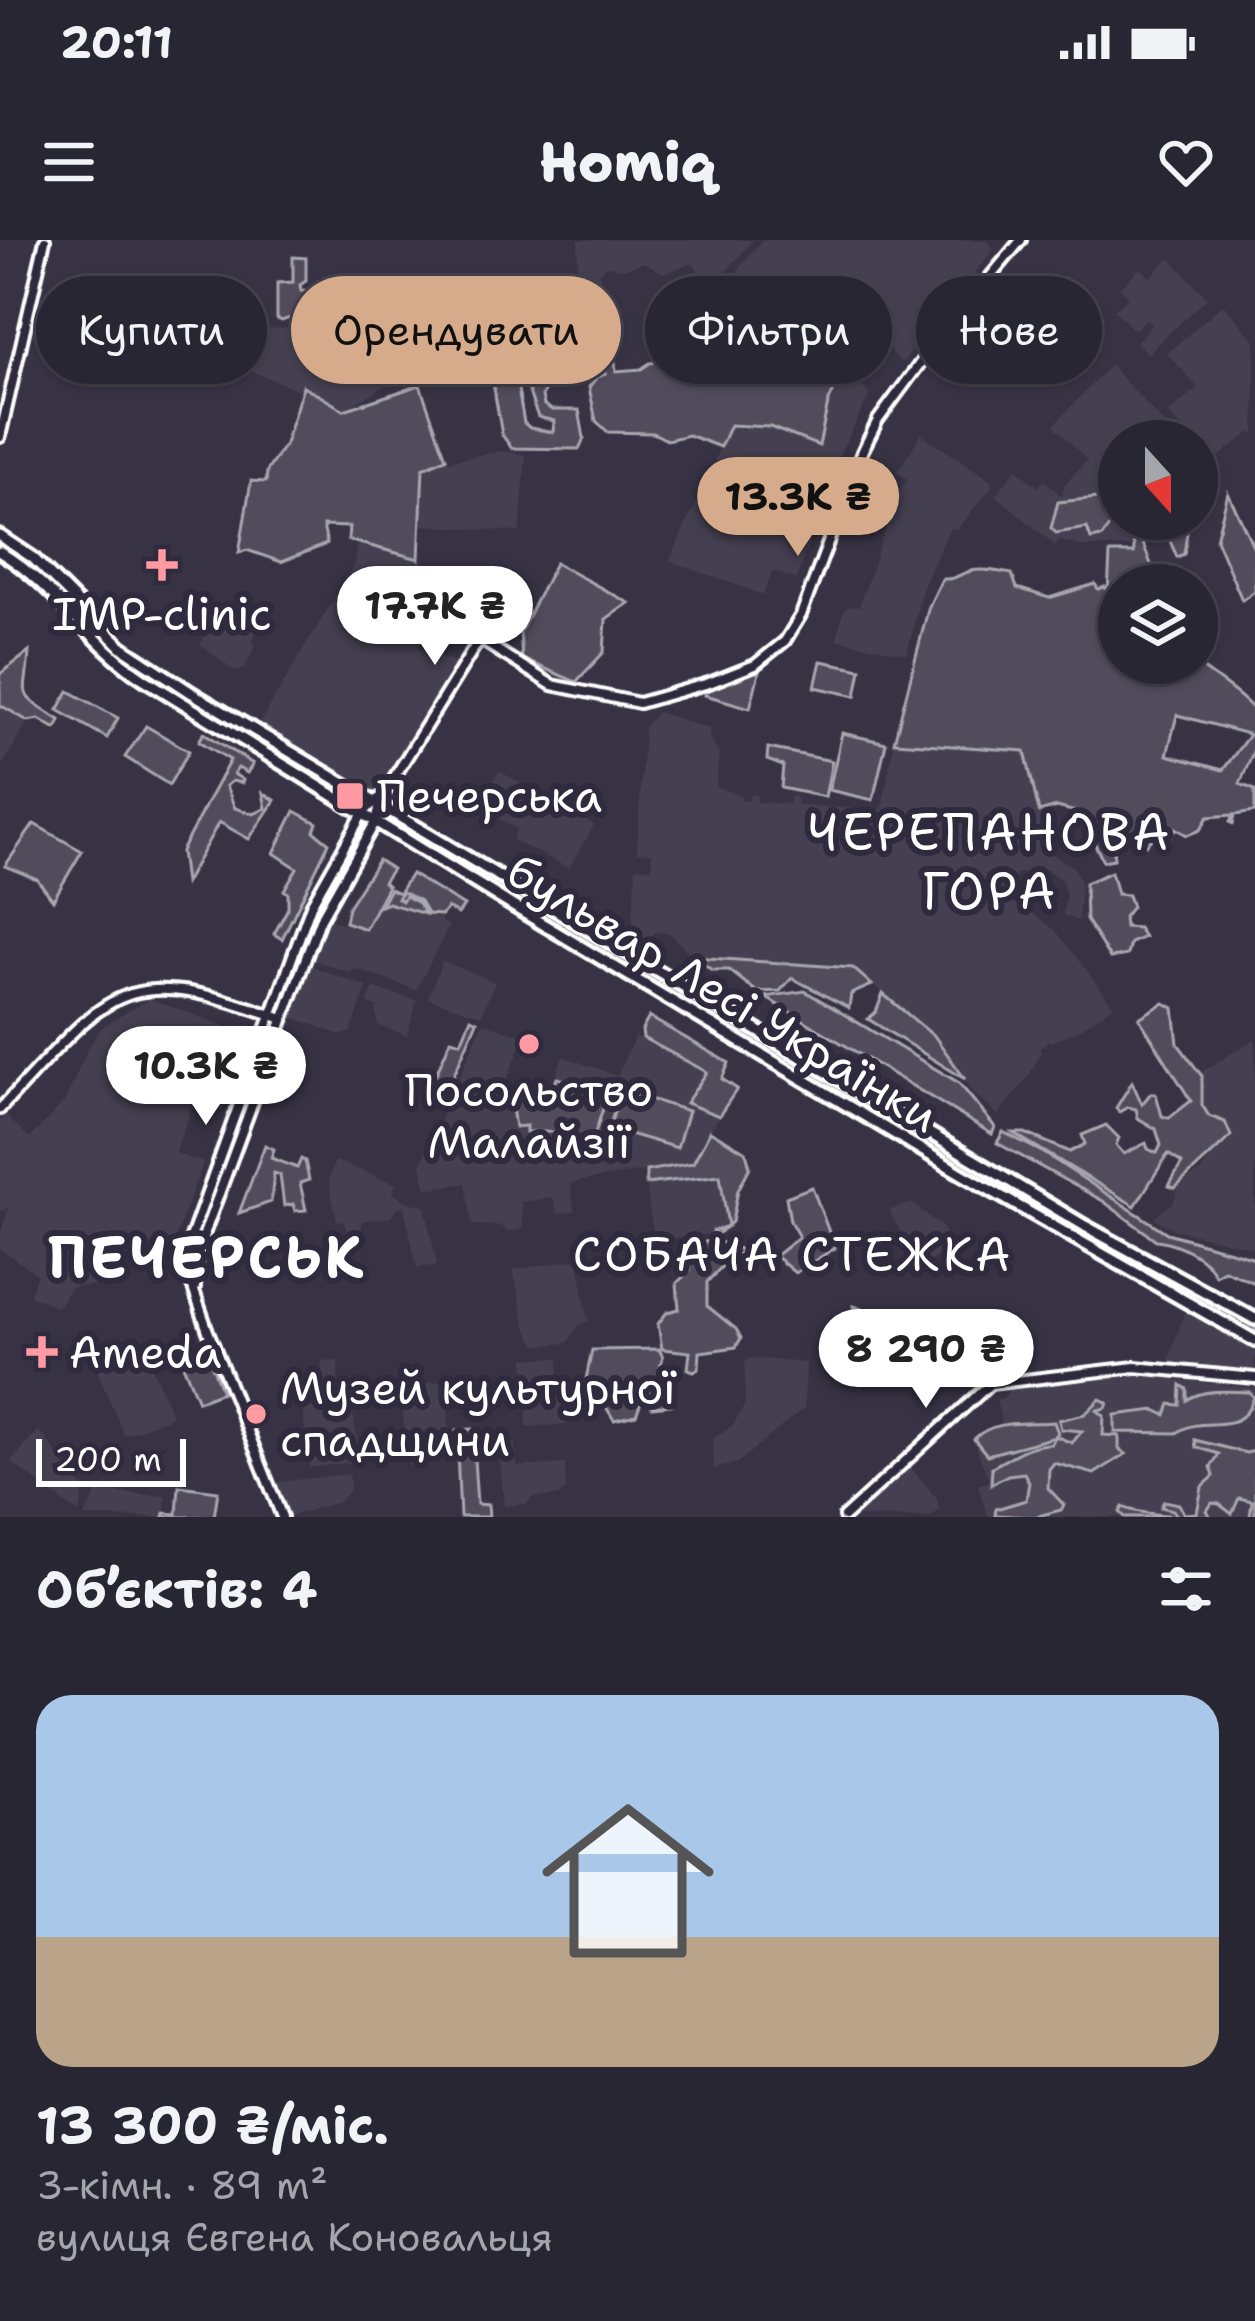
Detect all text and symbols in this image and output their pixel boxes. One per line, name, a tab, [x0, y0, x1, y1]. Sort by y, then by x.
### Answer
text: 20:11	[60, 12, 173, 72]
text: Homiq	[539, 126, 716, 198]
icon: menu	[36, 129, 102, 195]
icon: heart	[1153, 129, 1219, 195]
chip: Купити	[36, 276, 267, 384]
chip: Орендувати	[291, 276, 621, 384]
chip: Фільтри	[645, 276, 892, 384]
chip: Нове	[916, 276, 1102, 384]
north arrow	[1098, 420, 1218, 540]
map controls	[1098, 420, 1218, 684]
pin: 13.3K ₴	[687, 457, 909, 559]
text: 13.3K ₴	[724, 470, 872, 522]
marker: IMP-clinic	[146, 549, 178, 581]
button: layers	[1098, 564, 1218, 684]
pin: 17.7K ₴	[324, 566, 546, 668]
text: 17.7K ₴	[364, 579, 506, 631]
place label: IMP-clinic	[52, 584, 272, 644]
place label: Печерська	[377, 766, 602, 826]
marker: Печерська	[334, 780, 366, 812]
district label: ЧЕРЕПАНОВА ГОРА	[807, 798, 1173, 925]
street label: бульвар Лесі Українки	[496, 840, 950, 1146]
pin: 10.3K ₴	[95, 1026, 317, 1128]
marker: Посольство Малайзії	[516, 1031, 542, 1057]
text: 10.3K ₴	[133, 1039, 279, 1091]
place label: Посольство Малайзії	[405, 1060, 653, 1172]
district label: ПЕЧЕРСЬК	[48, 1219, 366, 1295]
district label: СОБАЧА СТЕЖКА	[573, 1222, 1013, 1286]
pin: 8 290 ₴	[815, 1309, 1037, 1411]
place label: Ameda	[69, 1322, 222, 1382]
text: 8 290 ₴	[846, 1322, 1006, 1374]
marker: Ameda	[26, 1336, 58, 1368]
place label: Музей культурної спадщини	[280, 1358, 677, 1470]
marker: Музей культурної спадщини	[243, 1401, 269, 1427]
scale bar	[36, 1433, 186, 1486]
text: 200 m	[54, 1437, 162, 1482]
text: Об’єктів: 4	[36, 1555, 317, 1623]
icon: filters	[1153, 1556, 1219, 1622]
icon: home	[520, 1773, 736, 1989]
text: 13 300 ₴/міс.	[36, 2091, 389, 2159]
text: 3-кімн. · 89 m²	[36, 2159, 328, 2211]
text: вулиця Євгена Коновальця	[36, 2211, 553, 2263]

